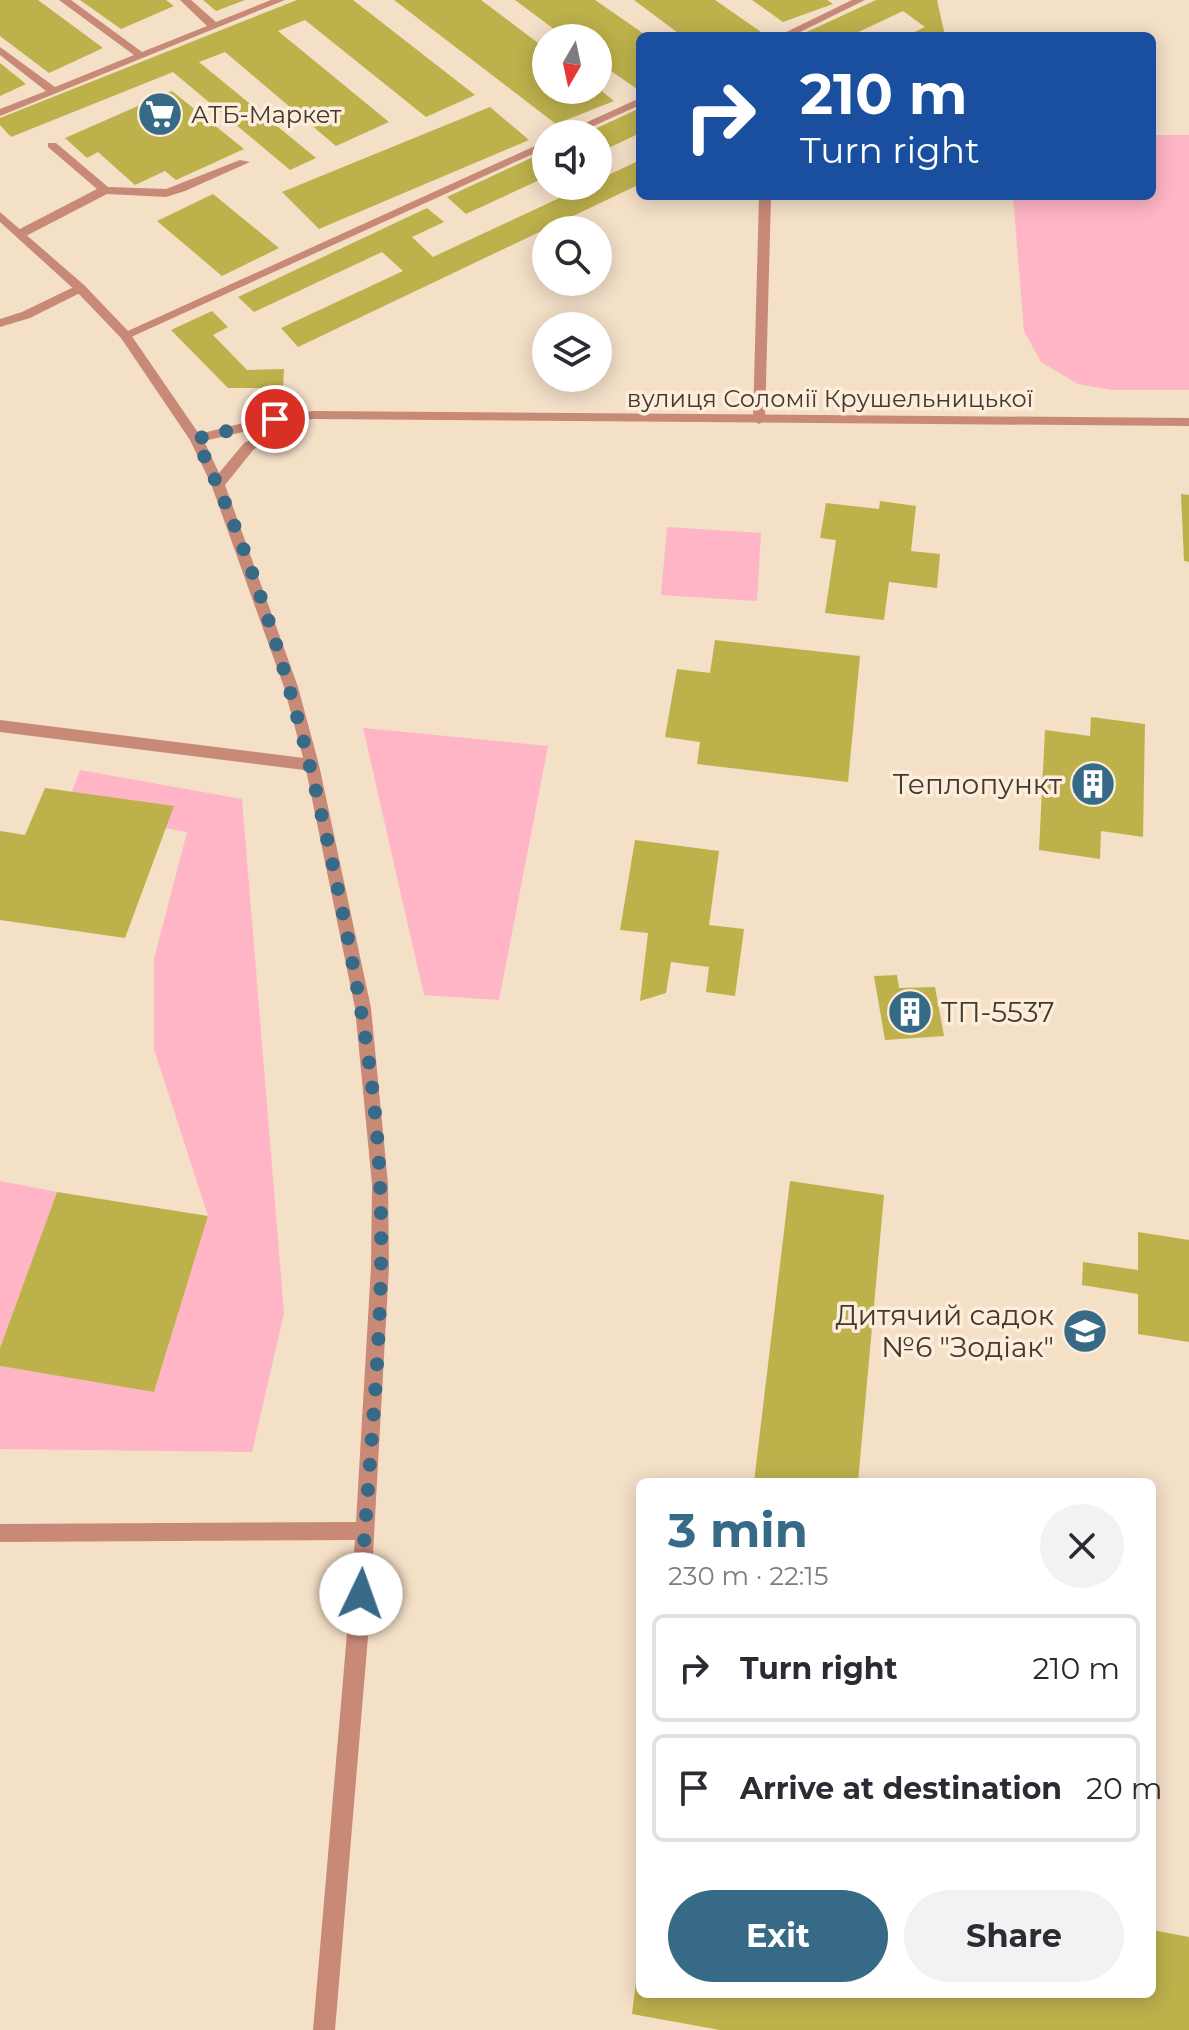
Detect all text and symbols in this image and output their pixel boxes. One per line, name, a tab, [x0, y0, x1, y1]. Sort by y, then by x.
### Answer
north arrow	[532, 24, 612, 104]
map controls	[532, 24, 612, 392]
text: 210 m	[800, 60, 968, 128]
icon: right	[668, 64, 772, 168]
supermarket icon: АТБ-Маркет	[136, 90, 184, 138]
place label: АТБ-Маркет	[191, 100, 342, 129]
button: sound	[532, 120, 612, 200]
text: Turn right	[800, 128, 980, 172]
button: search	[532, 216, 612, 296]
button: layers	[532, 312, 612, 392]
street label: вулиця Соломії Крушельницької	[627, 384, 1033, 413]
pin	[241, 385, 309, 453]
icon: arrive	[253, 397, 297, 441]
building icon: Теплопункт	[1069, 760, 1117, 808]
place label: Теплопункт	[893, 767, 1063, 801]
building icon: ТП-5537	[886, 988, 934, 1036]
place label: ТП-5537	[941, 995, 1055, 1029]
place label: Дитячий садок №6 "Зодіак"	[836, 1298, 1054, 1364]
school or university icon: Дитячий садок №6 "Зодіак"	[1061, 1307, 1109, 1355]
text: 3 min	[668, 1501, 808, 1559]
button: close	[1040, 1504, 1124, 1588]
position arrow	[319, 1552, 403, 1636]
text: 230 m · 22:15	[668, 1560, 828, 1592]
icon: right	[672, 1646, 716, 1690]
text: Turn right	[740, 1650, 897, 1687]
text: 210 m	[1033, 1650, 1120, 1687]
icon: arrive	[672, 1766, 716, 1810]
text: Arrive at destination	[740, 1770, 1062, 1807]
text: 20 m	[1086, 1770, 1163, 1807]
button: Exit	[668, 1890, 888, 1982]
button: Share	[904, 1890, 1124, 1982]

